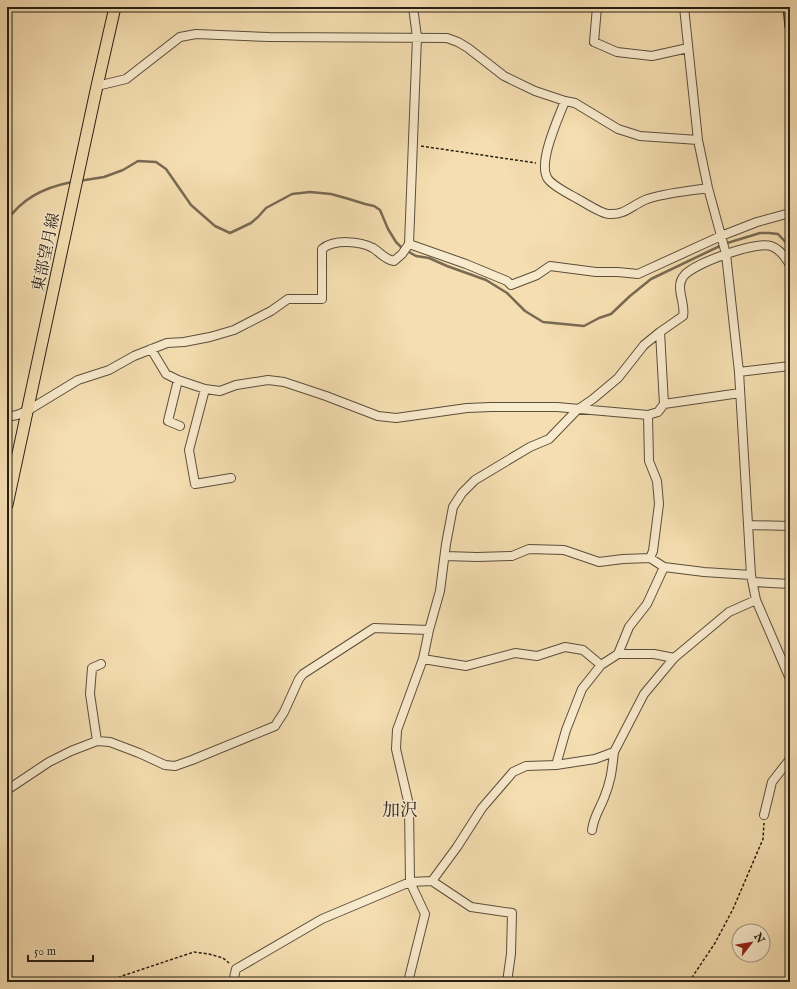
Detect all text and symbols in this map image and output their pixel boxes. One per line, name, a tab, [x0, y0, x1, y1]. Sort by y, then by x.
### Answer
street label: 東部望月線	[29, 211, 65, 294]
district label: 加沢	[382, 800, 418, 823]
north arrow	[731, 923, 771, 963]
text: N	[750, 930, 767, 946]
scale bar	[28, 937, 93, 963]
text: 50 m	[34, 944, 56, 959]

